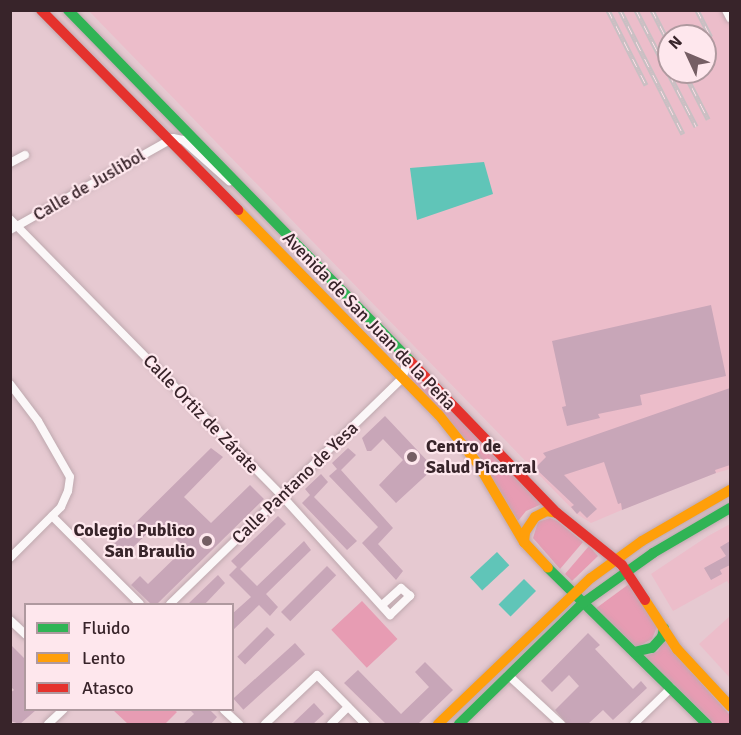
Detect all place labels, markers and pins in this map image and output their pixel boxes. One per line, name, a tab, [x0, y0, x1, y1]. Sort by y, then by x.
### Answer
place label: Centro de Salud Picarral	[426, 436, 537, 478]
marker: Centro de Salud Picarral	[403, 448, 421, 466]
place label: Colegio Publico San Braulio	[73, 520, 195, 562]
marker: Colegio Publico San Braulio	[200, 534, 214, 548]

